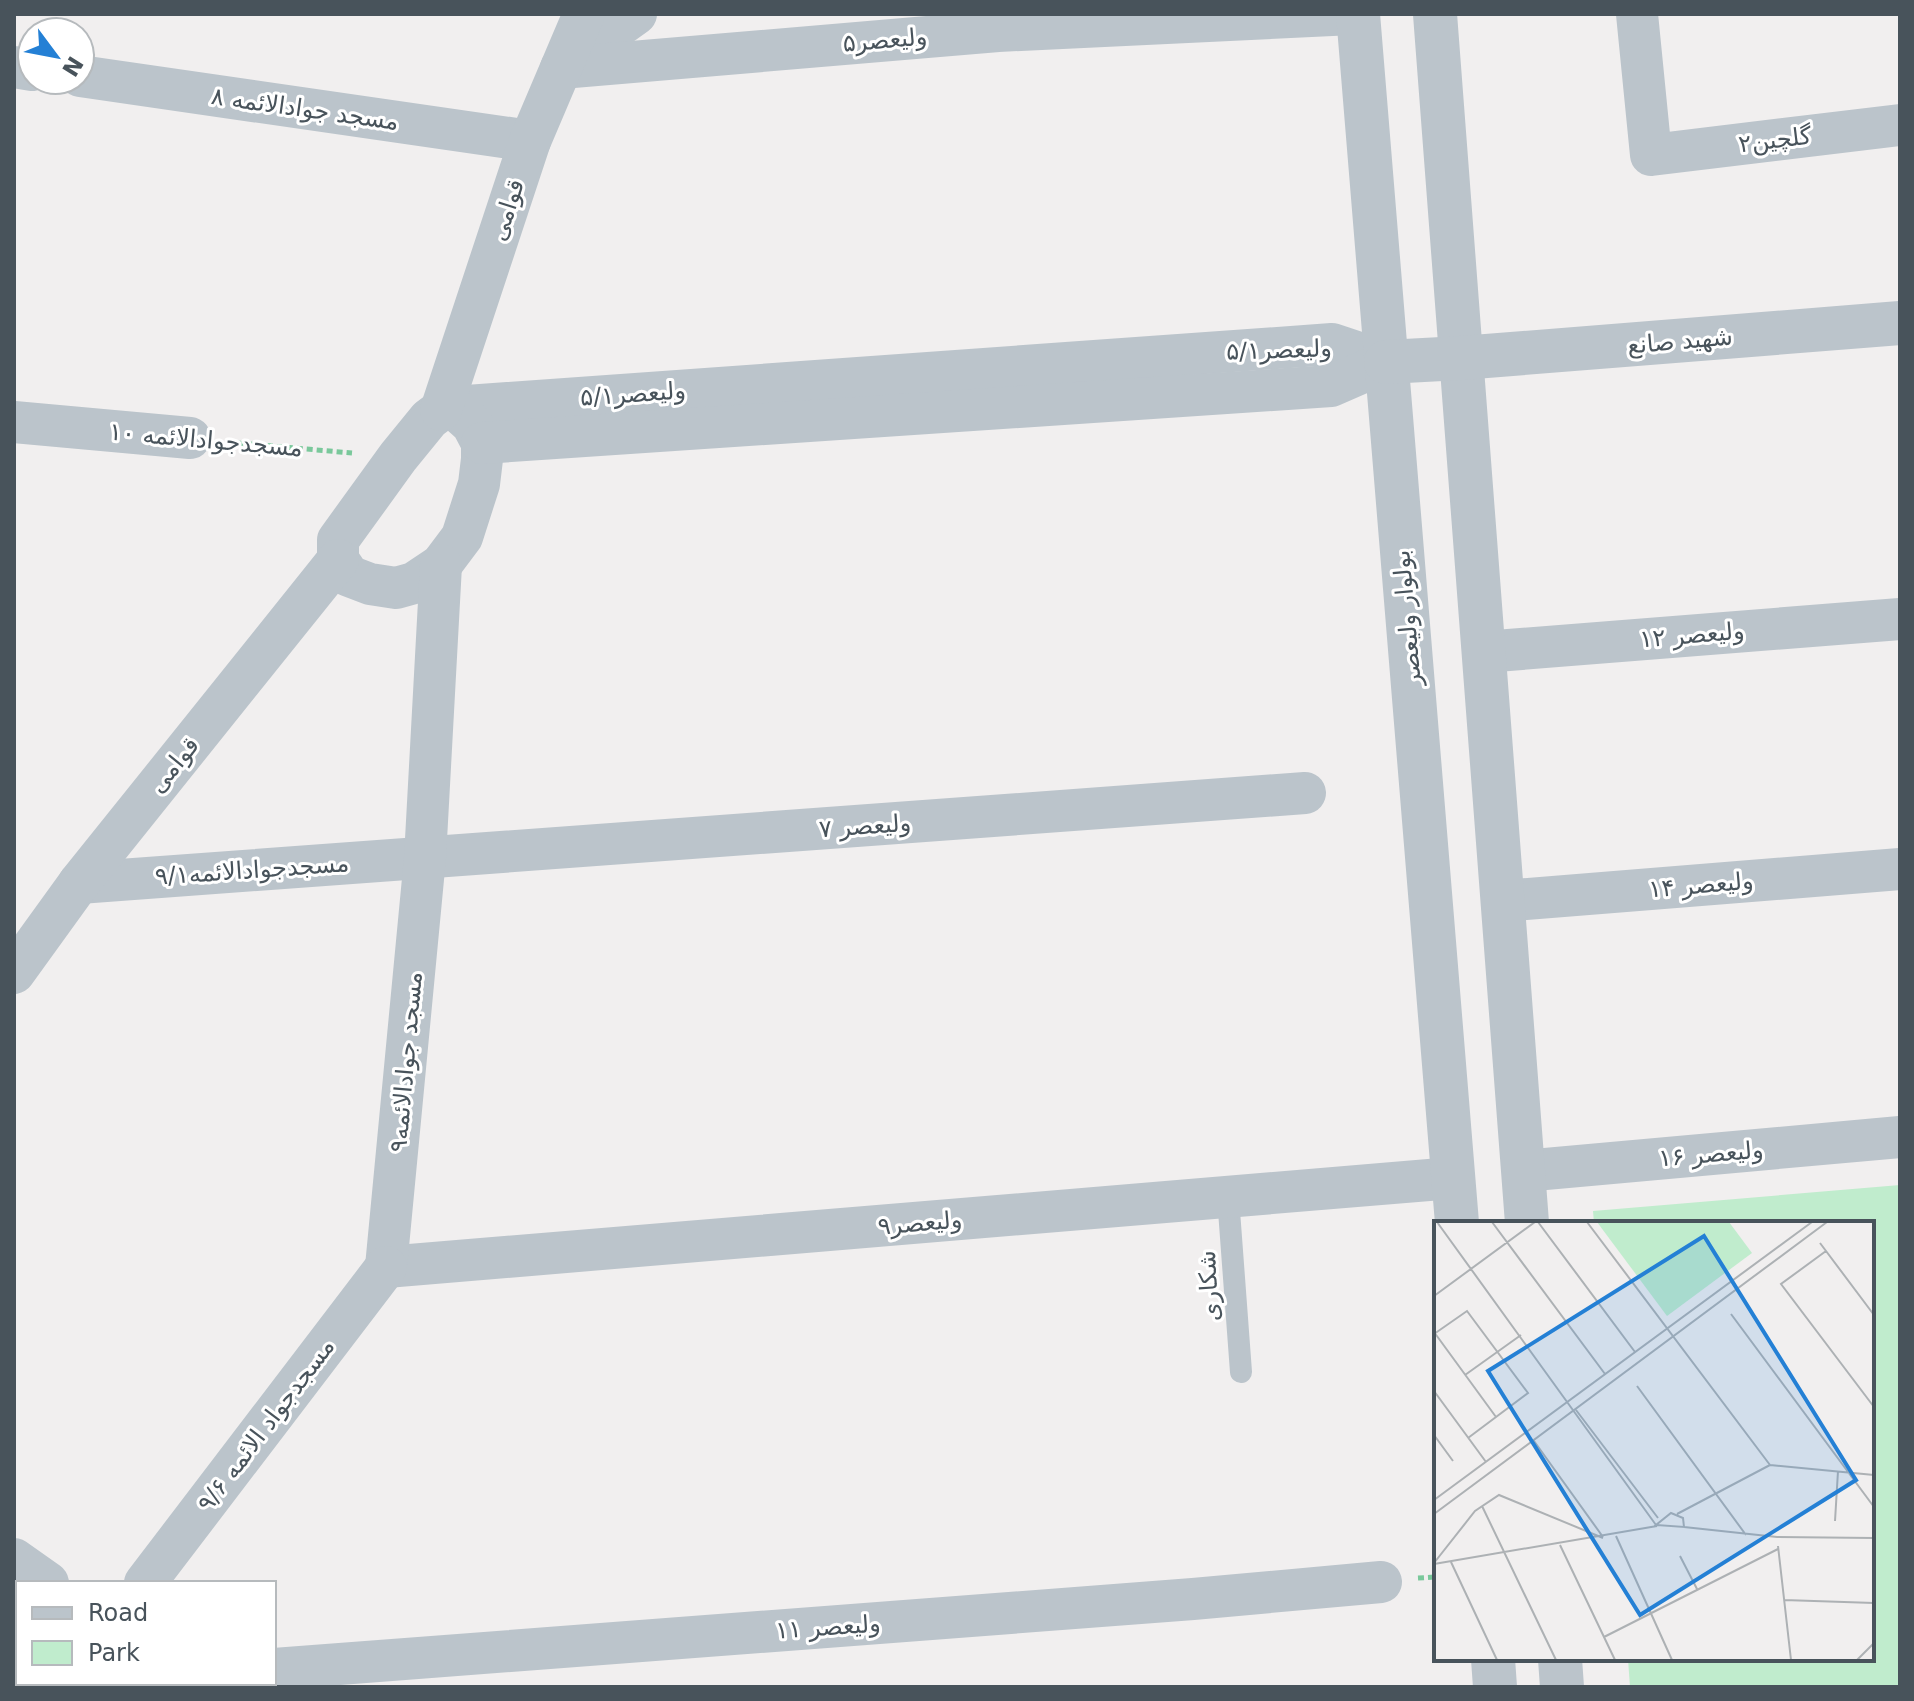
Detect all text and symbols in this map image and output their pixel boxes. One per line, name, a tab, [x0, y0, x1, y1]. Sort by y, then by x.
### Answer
north arrow	[16, 16, 96, 96]
street label: ولیعصر۵	[842, 22, 928, 58]
text: N	[57, 52, 88, 81]
street label: ۸ مسجد جوادالائمه	[210, 82, 400, 136]
street label: گلچین۲	[1737, 122, 1814, 158]
street label: قوامی	[484, 176, 530, 244]
street label: شهید صانع	[1626, 322, 1734, 360]
street label: ولیعصر۵/۱	[1226, 334, 1332, 366]
street label: ولیعصر۵/۱	[579, 376, 687, 412]
street label: مسجدجوادالائمه ۱۰	[108, 418, 304, 462]
street label: بولوار ولیعصر	[1387, 549, 1427, 688]
street label: ولیعصر ۱۲	[1638, 616, 1746, 654]
street label: قوامی	[143, 732, 205, 798]
street label: ولیعصر ۷	[818, 809, 912, 843]
street label: مسجدجوادالائمه۹/۱	[154, 849, 350, 891]
street label: ولیعصر ۱۴	[1647, 866, 1755, 904]
street label: مسجد جوادالائمه۹	[384, 970, 428, 1154]
street label: ولیعصر ۱۶	[1657, 1135, 1765, 1173]
street label: ولیعصر۹	[877, 1205, 963, 1241]
inset map	[1434, 1221, 1874, 1661]
street label: شکاری	[1193, 1250, 1225, 1322]
street label: مسجدجواد الائمه ۹/۶	[192, 1333, 340, 1517]
legend	[16, 1581, 276, 1685]
text: Road	[88, 1599, 148, 1627]
street label: ولیعصر ۱۱	[775, 1609, 881, 1645]
text: Park	[88, 1639, 140, 1667]

